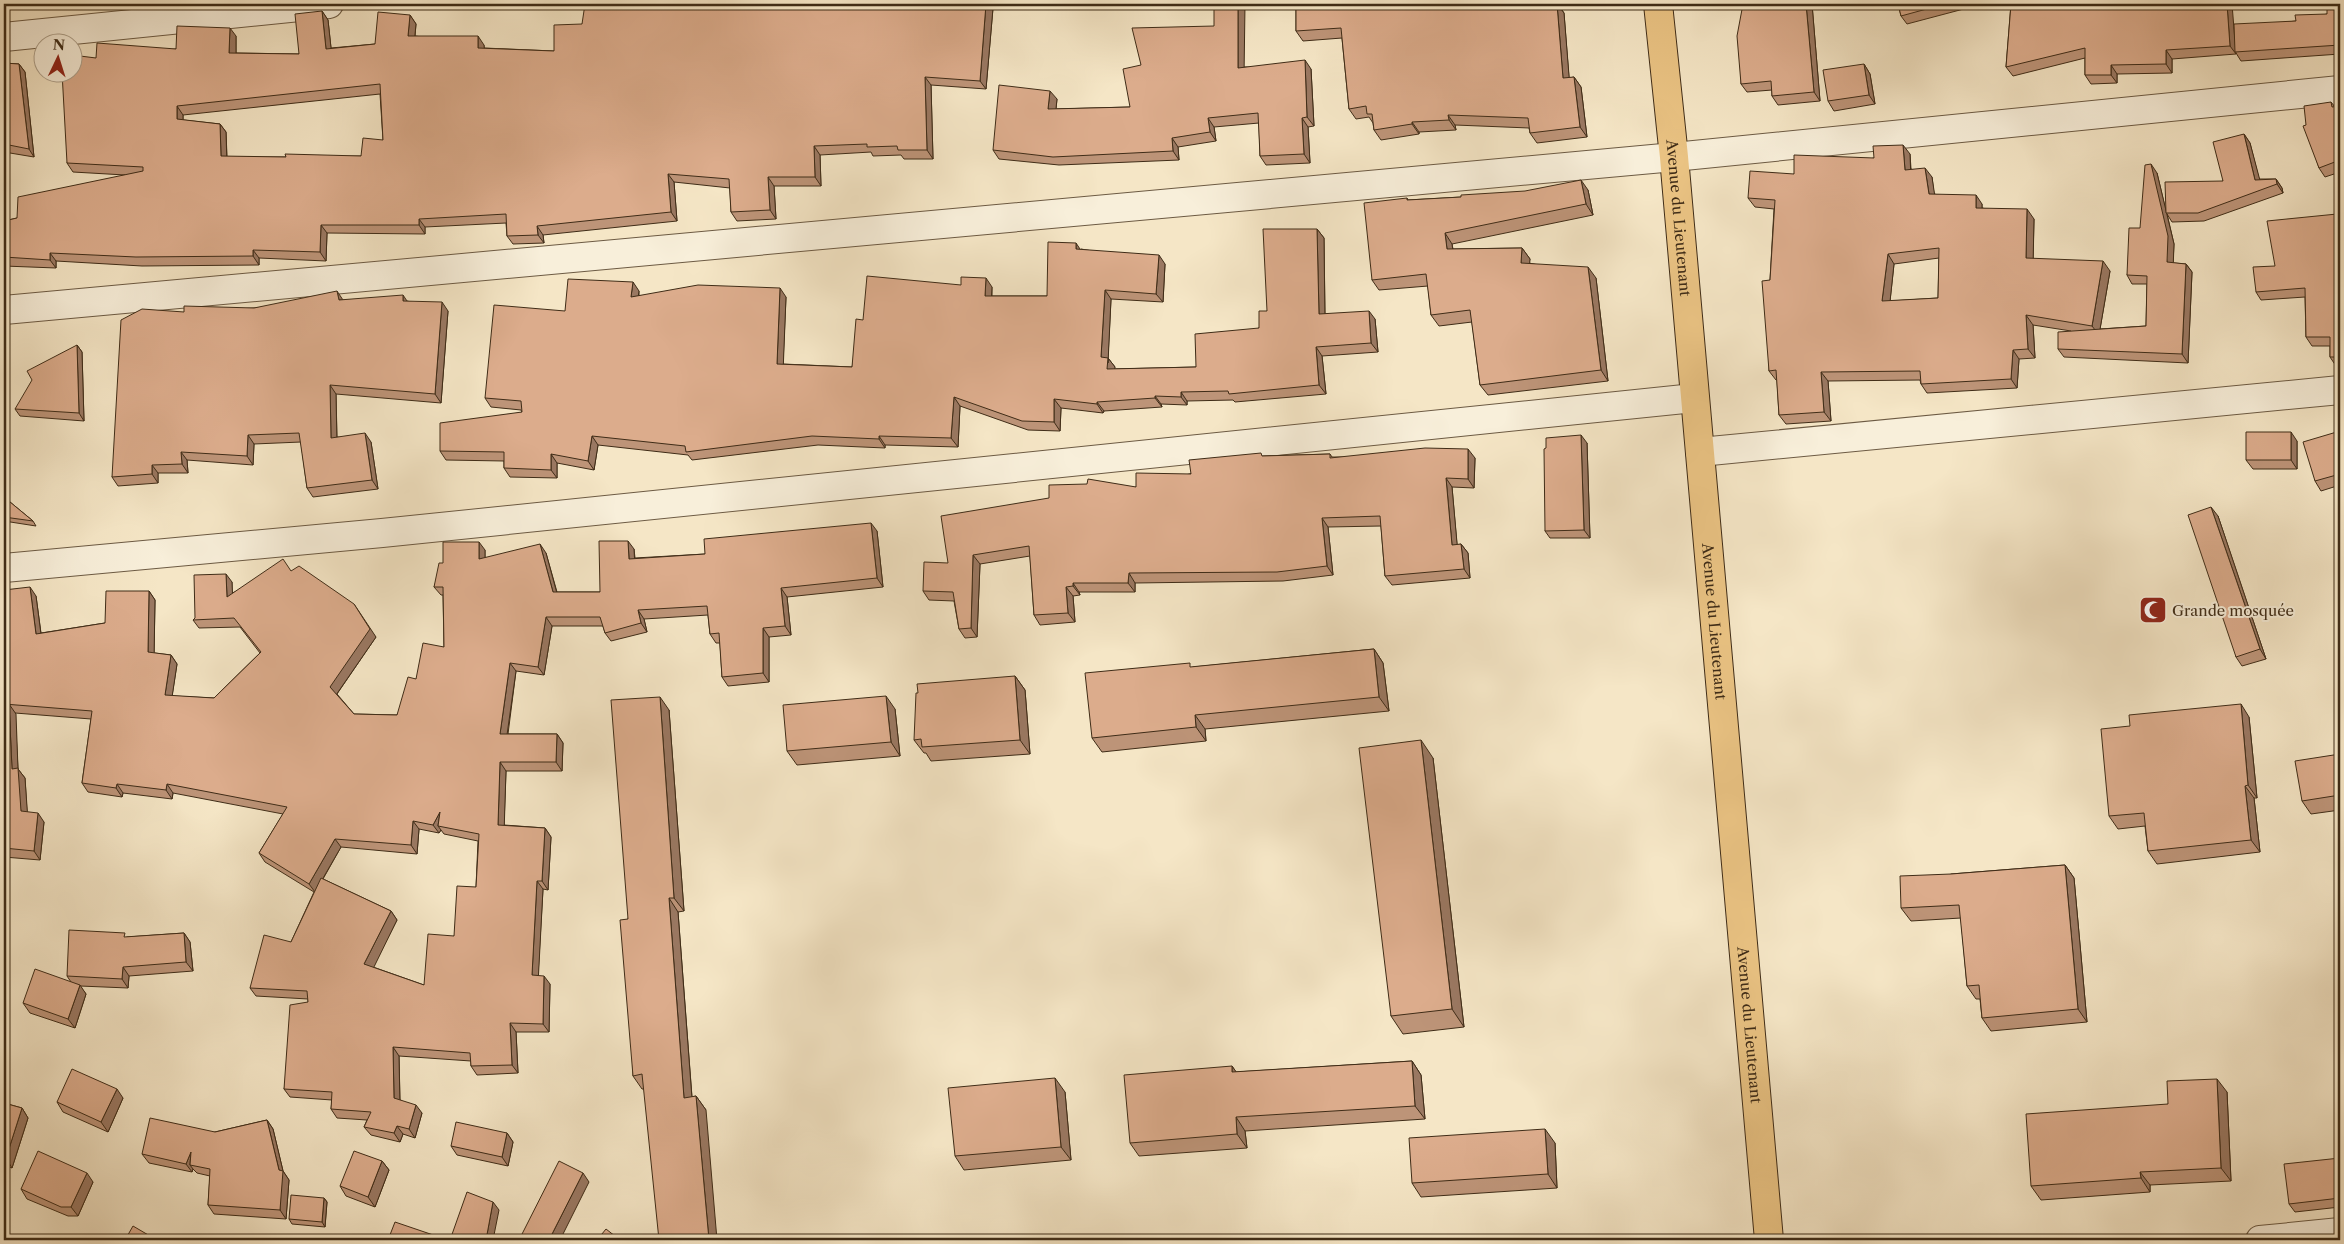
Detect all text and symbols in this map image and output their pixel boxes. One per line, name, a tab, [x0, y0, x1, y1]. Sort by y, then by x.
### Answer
north arrow	[32, 32, 82, 82]
text: N	[52, 36, 66, 54]
street label: Avenue du Lieutenant	[1663, 138, 1696, 298]
street label: Avenue du Lieutenant	[1698, 541, 1731, 701]
mosque icon: Grande mosquée	[2138, 595, 2168, 625]
place label: Grande mosquée	[2172, 601, 2294, 620]
street label: Avenue du Lieutenant	[1734, 945, 1767, 1105]

